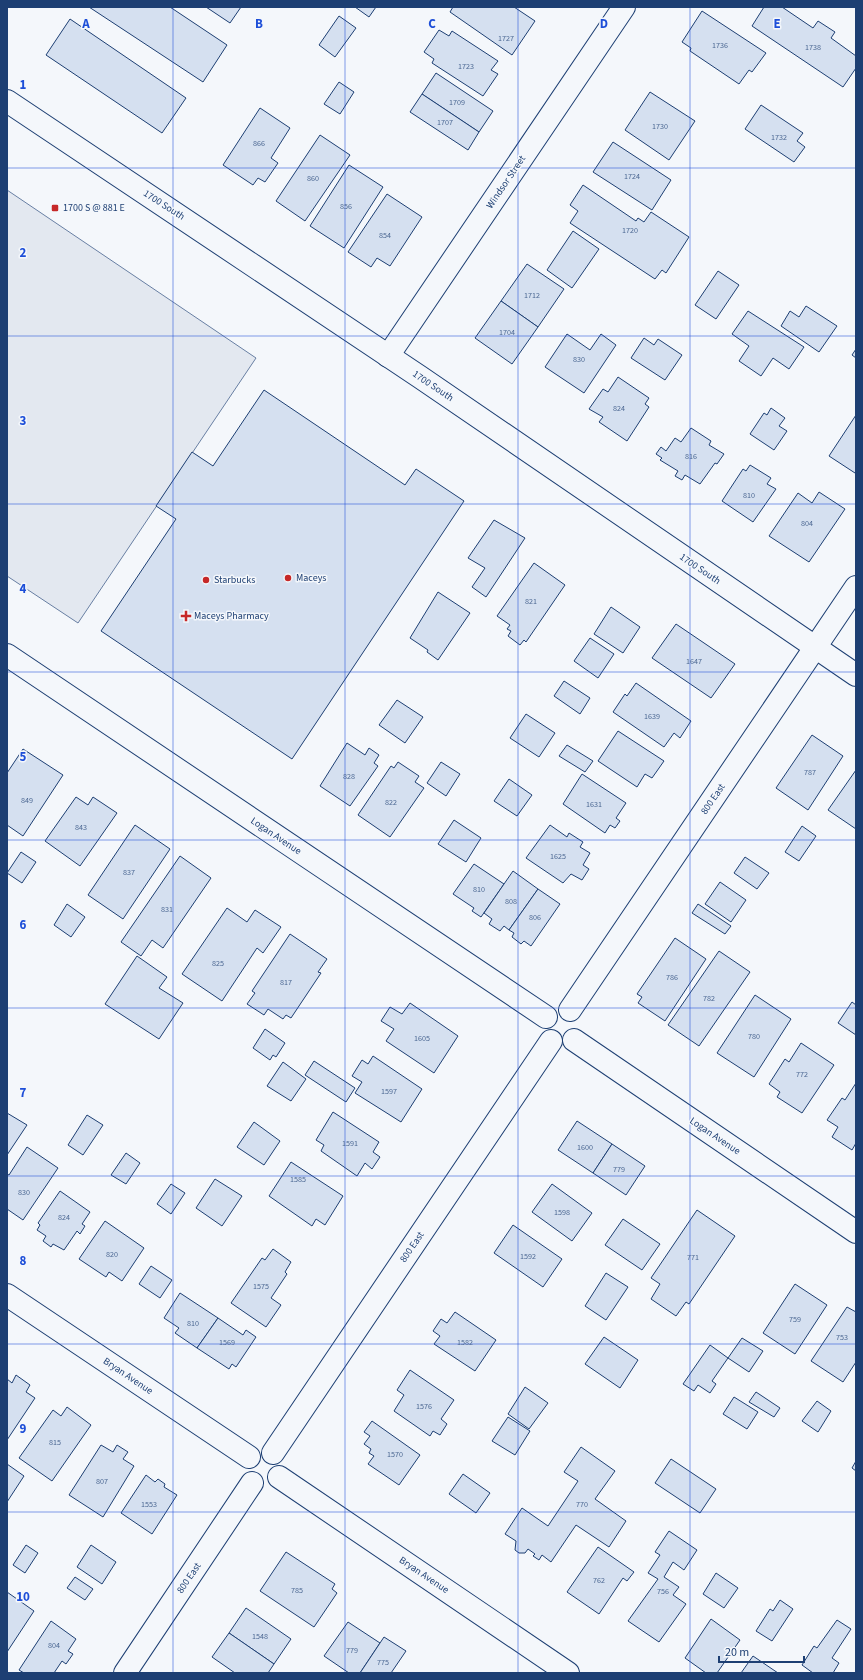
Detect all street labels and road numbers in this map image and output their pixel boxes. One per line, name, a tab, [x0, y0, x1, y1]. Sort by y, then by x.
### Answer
street label: Windsor Street	[483, 152, 529, 211]
street label: 1700 South	[141, 186, 187, 224]
street label: 1700 South	[410, 367, 456, 405]
street label: 1700 South	[677, 550, 723, 588]
street label: 800 East	[698, 780, 729, 817]
street label: Logan Avenue	[248, 814, 304, 858]
street label: Logan Avenue	[687, 1114, 743, 1158]
street label: 800 East	[397, 1228, 428, 1265]
street label: Bryan Avenue	[100, 1354, 156, 1398]
street label: Bryan Avenue	[396, 1553, 452, 1597]
street label: 800 East	[174, 1559, 205, 1596]

